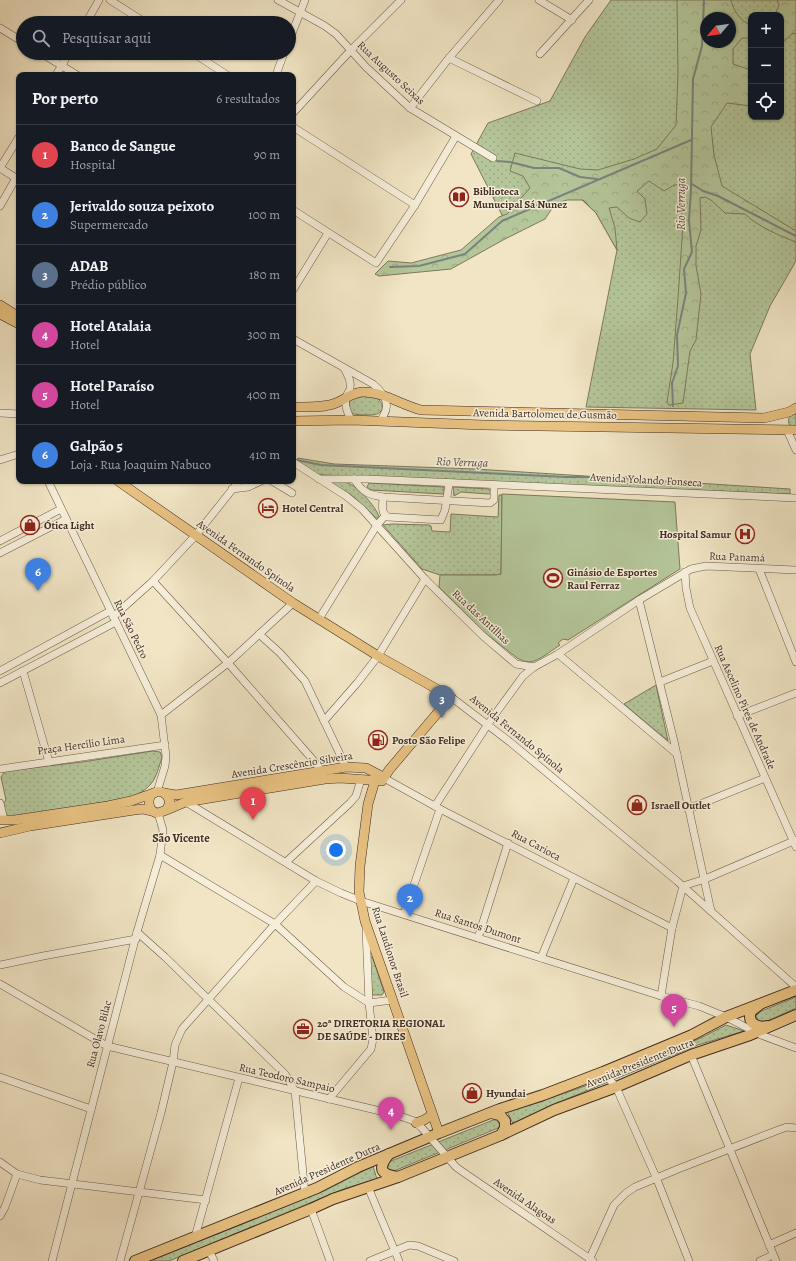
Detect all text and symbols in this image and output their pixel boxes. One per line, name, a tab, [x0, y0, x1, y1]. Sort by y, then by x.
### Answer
north arrow	[700, 12, 736, 48]
map controls	[748, 12, 784, 120]
button: +	[748, 12, 784, 48]
search box	[16, 16, 296, 60]
icon: search	[30, 27, 52, 49]
text: Pesquisar aqui	[62, 28, 151, 48]
street label: Rua Augusto Seixas	[354, 38, 428, 108]
button: −	[748, 48, 784, 84]
button: locate	[748, 84, 784, 120]
text: Por perto	[32, 87, 98, 110]
text: 6 resultados	[216, 90, 280, 107]
text: Banco de Sangue	[70, 136, 176, 156]
text: 1	[43, 146, 47, 163]
text: 90 m	[254, 146, 280, 163]
text: Hospital	[70, 156, 115, 173]
water label: Rio Verruga	[673, 177, 689, 230]
place label: Biblioteca Munucipal Sá Nunez	[473, 184, 567, 212]
library icon: Biblioteca Munucipal Sá Nunez	[448, 186, 470, 208]
text: Jerivaldo souza peixoto	[70, 196, 214, 216]
text: 2	[42, 206, 48, 223]
text: 100 m	[248, 206, 280, 223]
text: Supermercado	[70, 216, 148, 233]
text: ADAB	[70, 256, 108, 276]
text: 3	[42, 266, 48, 283]
text: 180 m	[249, 266, 280, 283]
text: Prédio público	[70, 276, 147, 293]
text: Hotel Atalaia	[70, 316, 151, 336]
text: 4	[42, 326, 48, 343]
text: 300 m	[247, 326, 280, 343]
text: Hotel	[70, 336, 99, 353]
text: Hotel Paraíso	[70, 376, 154, 396]
text: 5	[42, 386, 48, 403]
text: 400 m	[247, 386, 280, 403]
text: Hotel	[70, 396, 99, 413]
street label: Avenida Bartolomeu de Gusmão	[472, 405, 618, 423]
text: Galpão 5	[70, 436, 123, 456]
text: 6	[42, 446, 48, 463]
text: 410 m	[249, 446, 280, 463]
water label: Rio Verruga	[436, 453, 489, 471]
text: Loja · Rua Joaquim Nabuco	[70, 456, 211, 473]
street label: Avenida Yolando Fonseca	[589, 470, 703, 490]
hotel icon: Hotel Central	[257, 497, 279, 519]
place label: Hotel Central	[282, 501, 343, 516]
shop icon: Ótica Light	[19, 514, 41, 536]
street label: Avenida Fernando Spínola	[193, 516, 299, 596]
place label: Ótica Light	[44, 518, 95, 533]
hospital icon: Hospital Samur	[734, 523, 756, 545]
place label: Hospital Samur	[659, 527, 731, 542]
street label: Rua Panamá	[709, 549, 766, 566]
pin: 6	[25, 558, 51, 591]
place label: Ginásio de Esportes Raul Ferraz	[567, 565, 658, 593]
sports icon: Ginásio de Esportes Raul Ferraz	[542, 567, 564, 589]
street label: Rua das Antilhas	[449, 586, 513, 648]
street label: Rua São Pedro	[110, 597, 152, 662]
street label: Rua Ascelino Pires de Andrade	[711, 642, 779, 772]
pin: 3	[429, 685, 455, 718]
street label: Avenida Fernando Spínola	[466, 691, 568, 777]
fuel station icon: Posto São Felipe	[367, 729, 389, 751]
street label: Praça Hercílio Lima	[36, 731, 127, 759]
place label: Posto São Felipe	[392, 733, 465, 748]
street label: Avenida Crescêncio Silveira	[229, 748, 355, 782]
pin: 1	[240, 787, 266, 820]
shop icon: Israell Outlet	[626, 794, 648, 816]
place label: Israell Outlet	[651, 798, 711, 813]
street label: Rua Carioca	[509, 826, 564, 865]
district label: São Vicente	[152, 830, 210, 846]
your location	[326, 840, 346, 860]
pin: 2	[397, 884, 423, 917]
street label: Rua Laudionor Brasil	[368, 905, 412, 1000]
street label: Rua Santos Dumont	[433, 905, 524, 947]
pin: 5	[661, 994, 687, 1027]
street label: Rua Olavo Bilac	[83, 998, 115, 1069]
place label: 20ª DIRETORIA REGIONAL DE SAÚDE - DIRES	[317, 1016, 445, 1044]
office icon: 20ª DIRETORIA REGIONAL DE SAÚDE - DIRES	[292, 1018, 314, 1040]
street label: Avenida Presidente Dutra	[583, 1034, 697, 1092]
street label: Rua Teodoro Sampaio	[238, 1060, 337, 1096]
shop icon: Hyundai	[461, 1082, 483, 1104]
place label: Hyundai	[486, 1086, 526, 1101]
pin: 4	[378, 1097, 404, 1130]
street label: Avenida Presidente Dutra	[271, 1138, 383, 1200]
street label: Avenida Alagoas	[490, 1174, 559, 1228]

